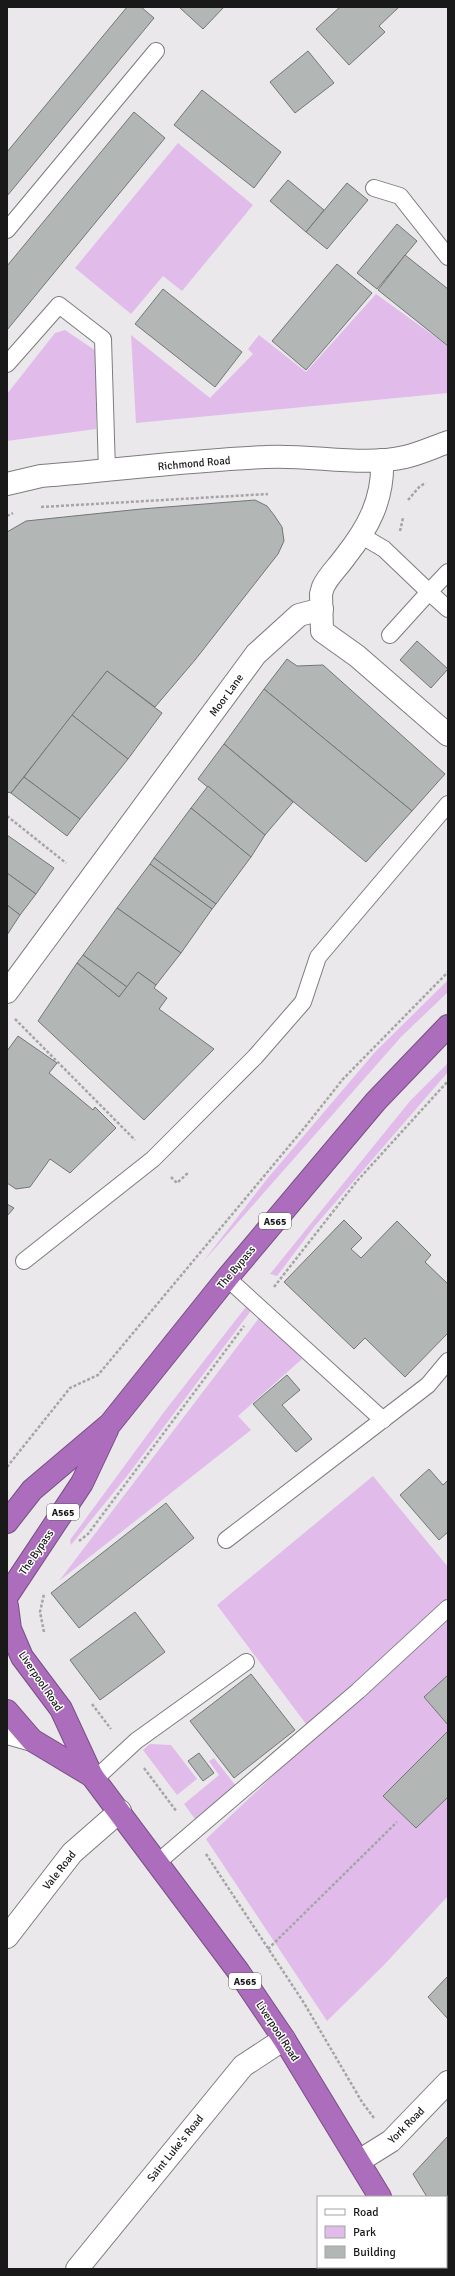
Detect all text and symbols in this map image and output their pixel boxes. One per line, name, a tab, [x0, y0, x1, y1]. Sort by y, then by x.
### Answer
street label: Richmond Road	[157, 454, 231, 473]
street label: Moor Lane	[207, 671, 246, 719]
road number: A565	[259, 1213, 291, 1229]
street label: The Bypass	[215, 1243, 258, 1291]
road number: A565	[47, 1504, 79, 1520]
street label: The Bypass	[16, 1527, 56, 1577]
street label: Liverpool Road	[16, 1649, 65, 1714]
street label: Vale Road	[40, 1848, 79, 1892]
road number: A565	[229, 1973, 261, 1989]
street label: Liverpool Road	[253, 1999, 302, 2064]
street label: York Road	[385, 2104, 427, 2146]
street label: Saint Luke's Road	[144, 2112, 206, 2184]
legend	[317, 2196, 447, 2268]
text: Road	[353, 2205, 379, 2220]
text: Park	[353, 2225, 376, 2240]
text: Building	[353, 2245, 396, 2260]

